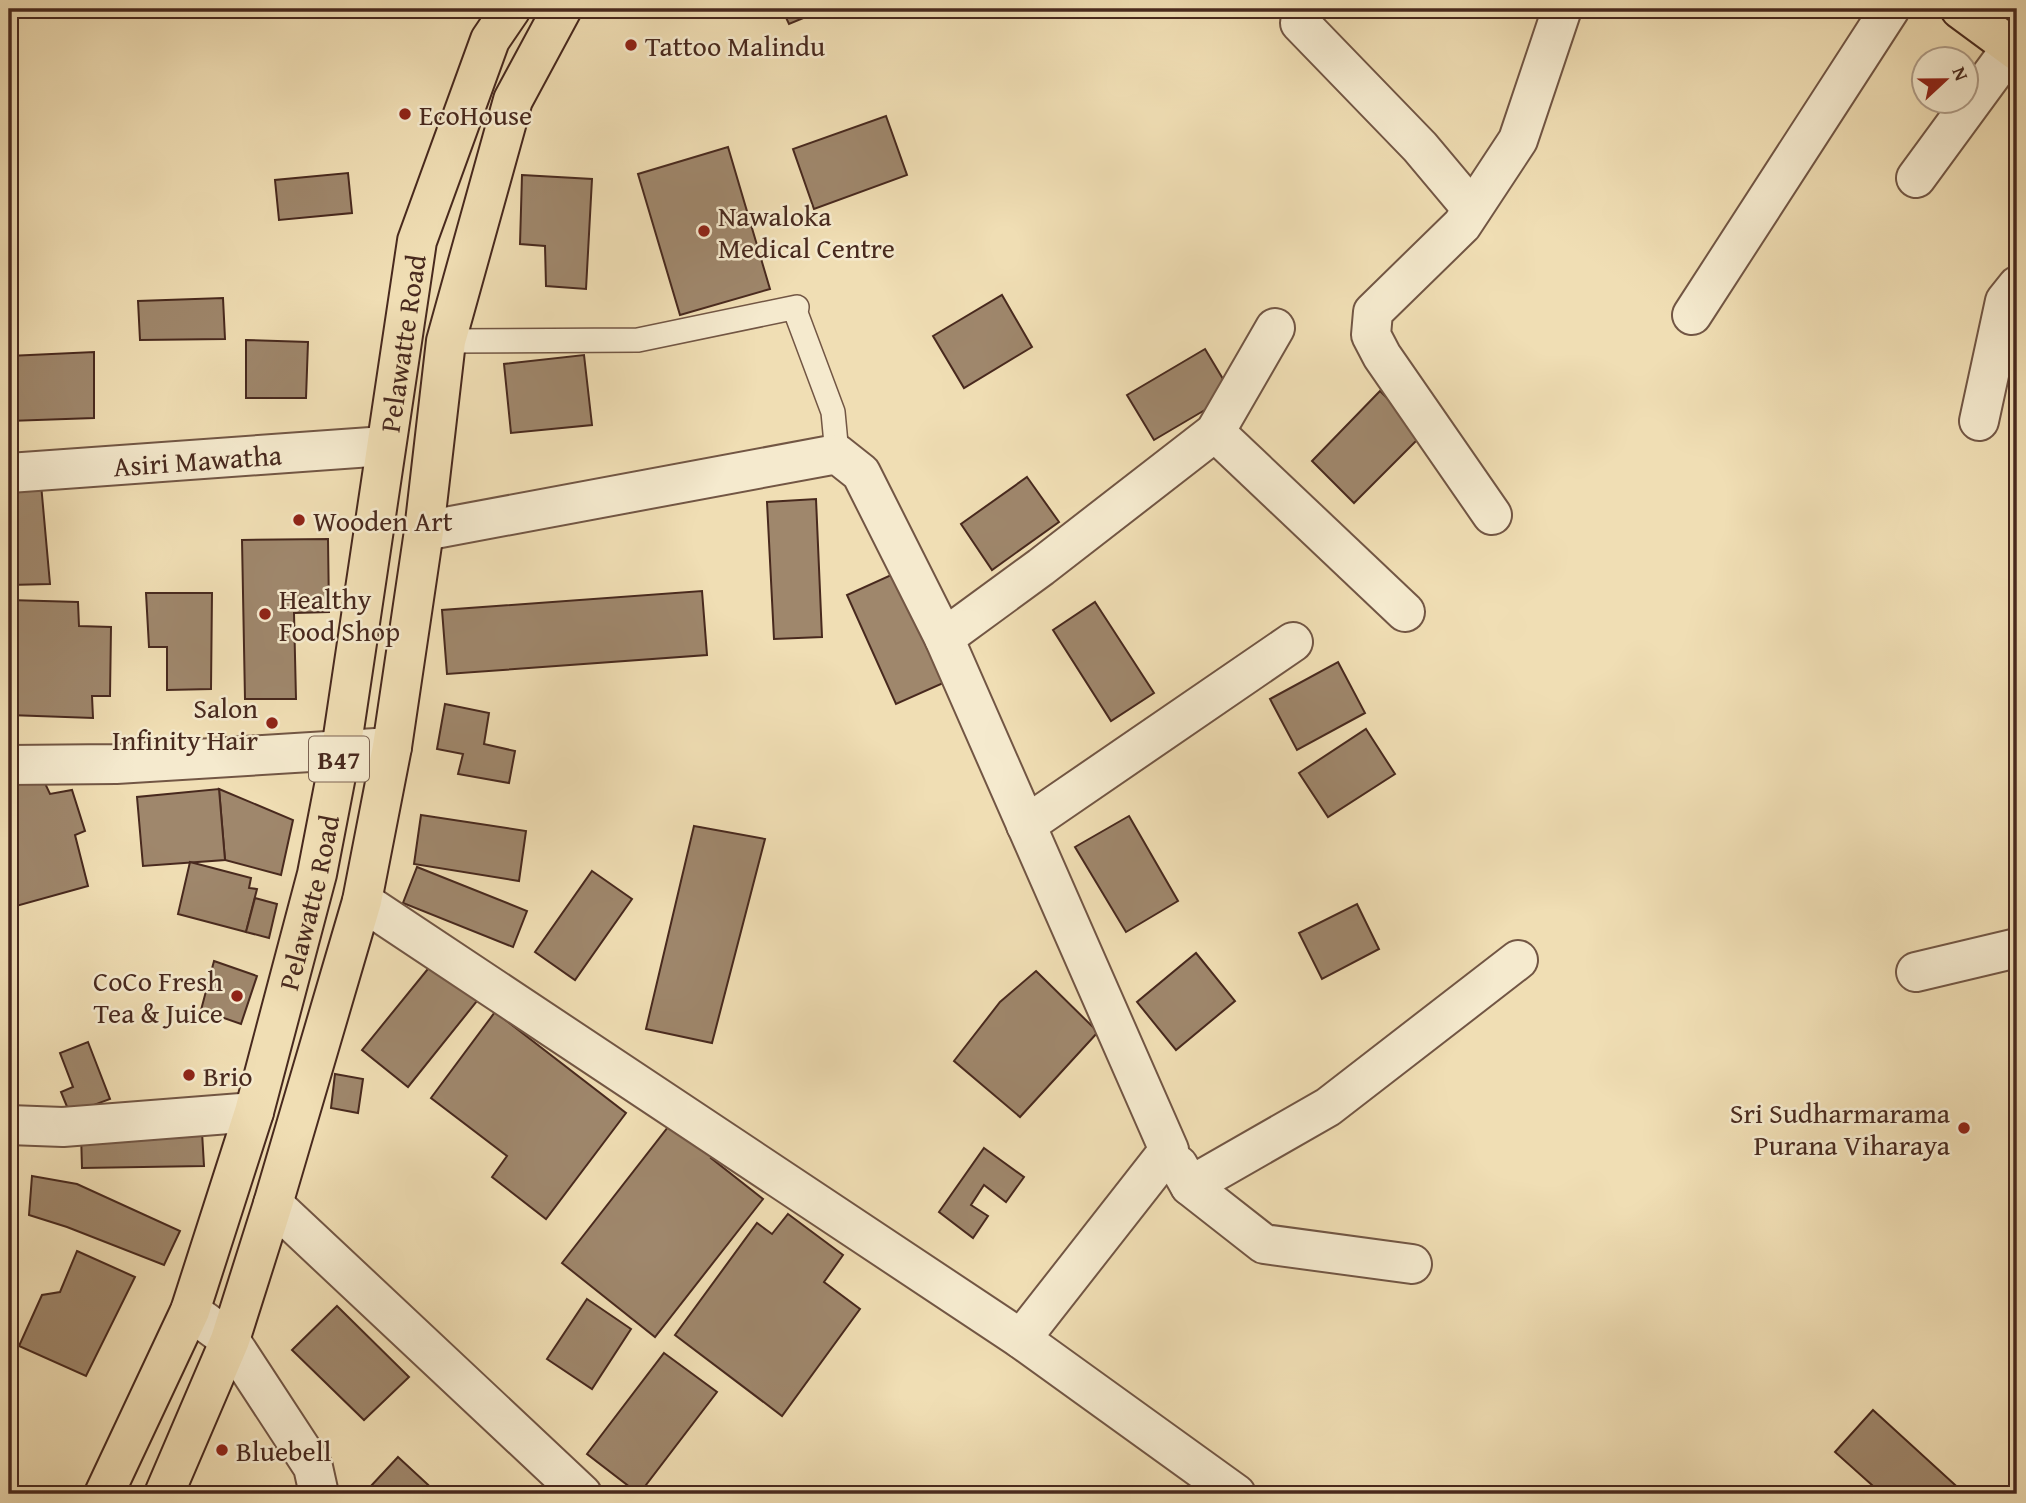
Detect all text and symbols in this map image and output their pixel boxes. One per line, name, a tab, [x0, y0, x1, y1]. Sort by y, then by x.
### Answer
place label: Tattoo Malindu	[645, 25, 825, 66]
marker: Tattoo Malindu	[623, 37, 639, 53]
north arrow	[1910, 46, 1980, 116]
text: N	[1945, 62, 1976, 85]
place label: EcoHouse	[419, 94, 532, 135]
marker: EcoHouse	[397, 106, 413, 122]
place label: Nawaloka Medical Centre	[718, 195, 895, 268]
marker: Nawaloka Medical Centre	[696, 223, 712, 239]
street label: Pelawatte Road	[368, 252, 435, 435]
street label: Asiri Mawatha	[112, 433, 284, 486]
place label: Wooden Art	[313, 500, 453, 541]
marker: Wooden Art	[291, 512, 307, 528]
place label: Healthy Food Shop	[279, 578, 400, 651]
marker: Healthy Food Shop	[257, 606, 273, 622]
place label: Salon Infinity Hair	[112, 687, 258, 760]
marker: Salon Infinity Hair	[264, 715, 280, 731]
road number: B47	[309, 736, 369, 782]
street label: Pelawatte Road	[267, 811, 349, 994]
place label: CoCo Fresh Tea & Juice	[93, 960, 223, 1033]
marker: CoCo Fresh Tea & Juice	[229, 988, 245, 1004]
place label: Brio	[203, 1055, 253, 1096]
marker: Brio	[181, 1067, 197, 1083]
place label: Sri Sudharmarama Purana Viharaya	[1730, 1092, 1951, 1165]
marker: Sri Sudharmarama Purana Viharaya	[1956, 1120, 1972, 1136]
place label: Bluebell	[236, 1430, 332, 1471]
marker: Bluebell	[214, 1442, 230, 1458]

